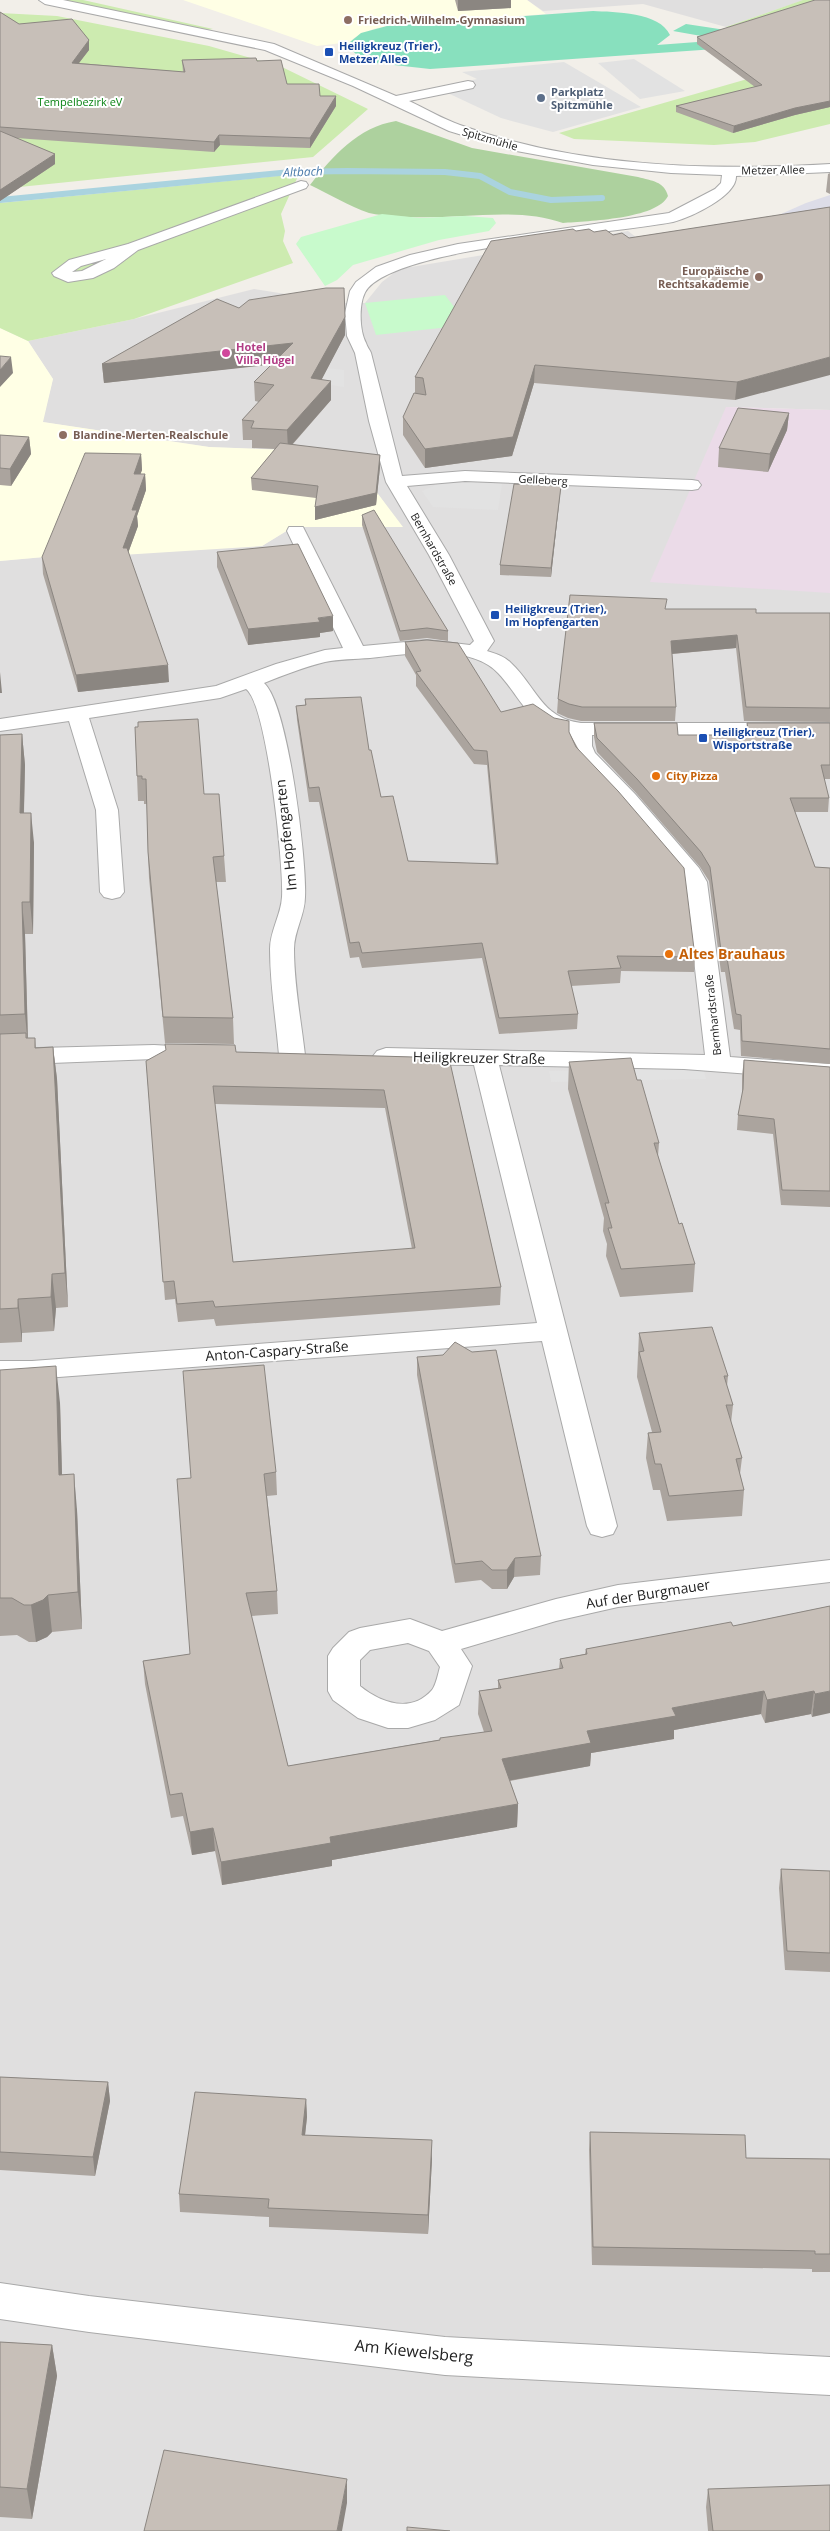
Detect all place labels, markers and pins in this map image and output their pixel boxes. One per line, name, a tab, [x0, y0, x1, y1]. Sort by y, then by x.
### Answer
place label: Friedrich-Wilhelm-Gymnasium	[358, 12, 525, 27]
marker: Friedrich-Wilhelm-Gymnasium	[342, 14, 354, 26]
place label: Heiligkreuz (Trier), Metzer Allee	[339, 38, 441, 66]
marker: Heiligkreuz (Trier), Metzer Allee	[323, 46, 335, 58]
place label: Parkplatz Spitzmühle	[551, 84, 613, 112]
marker: Parkplatz Spitzmühle	[535, 92, 547, 104]
place label: Europäische Rechtsakademie	[658, 263, 749, 291]
marker: Europäische Rechtsakademie	[753, 271, 765, 283]
place label: Hotel Villa Hügel	[236, 339, 294, 367]
marker: Hotel Villa Hügel	[220, 347, 232, 359]
place label: Blandine-Merten-Realschule	[73, 427, 229, 442]
marker: Blandine-Merten-Realschule	[57, 429, 69, 441]
place label: Heiligkreuz (Trier), Im Hopfengarten	[505, 601, 607, 629]
marker: Heiligkreuz (Trier), Im Hopfengarten	[489, 609, 501, 621]
place label: Heiligkreuz (Trier), Wisportstraße	[713, 724, 815, 752]
marker: Heiligkreuz (Trier), Wisportstraße	[697, 732, 709, 744]
place label: City Pizza	[666, 768, 718, 783]
marker: City Pizza	[650, 770, 662, 782]
place label: Altes Brauhaus	[679, 944, 785, 963]
marker: Altes Brauhaus	[663, 948, 675, 960]

